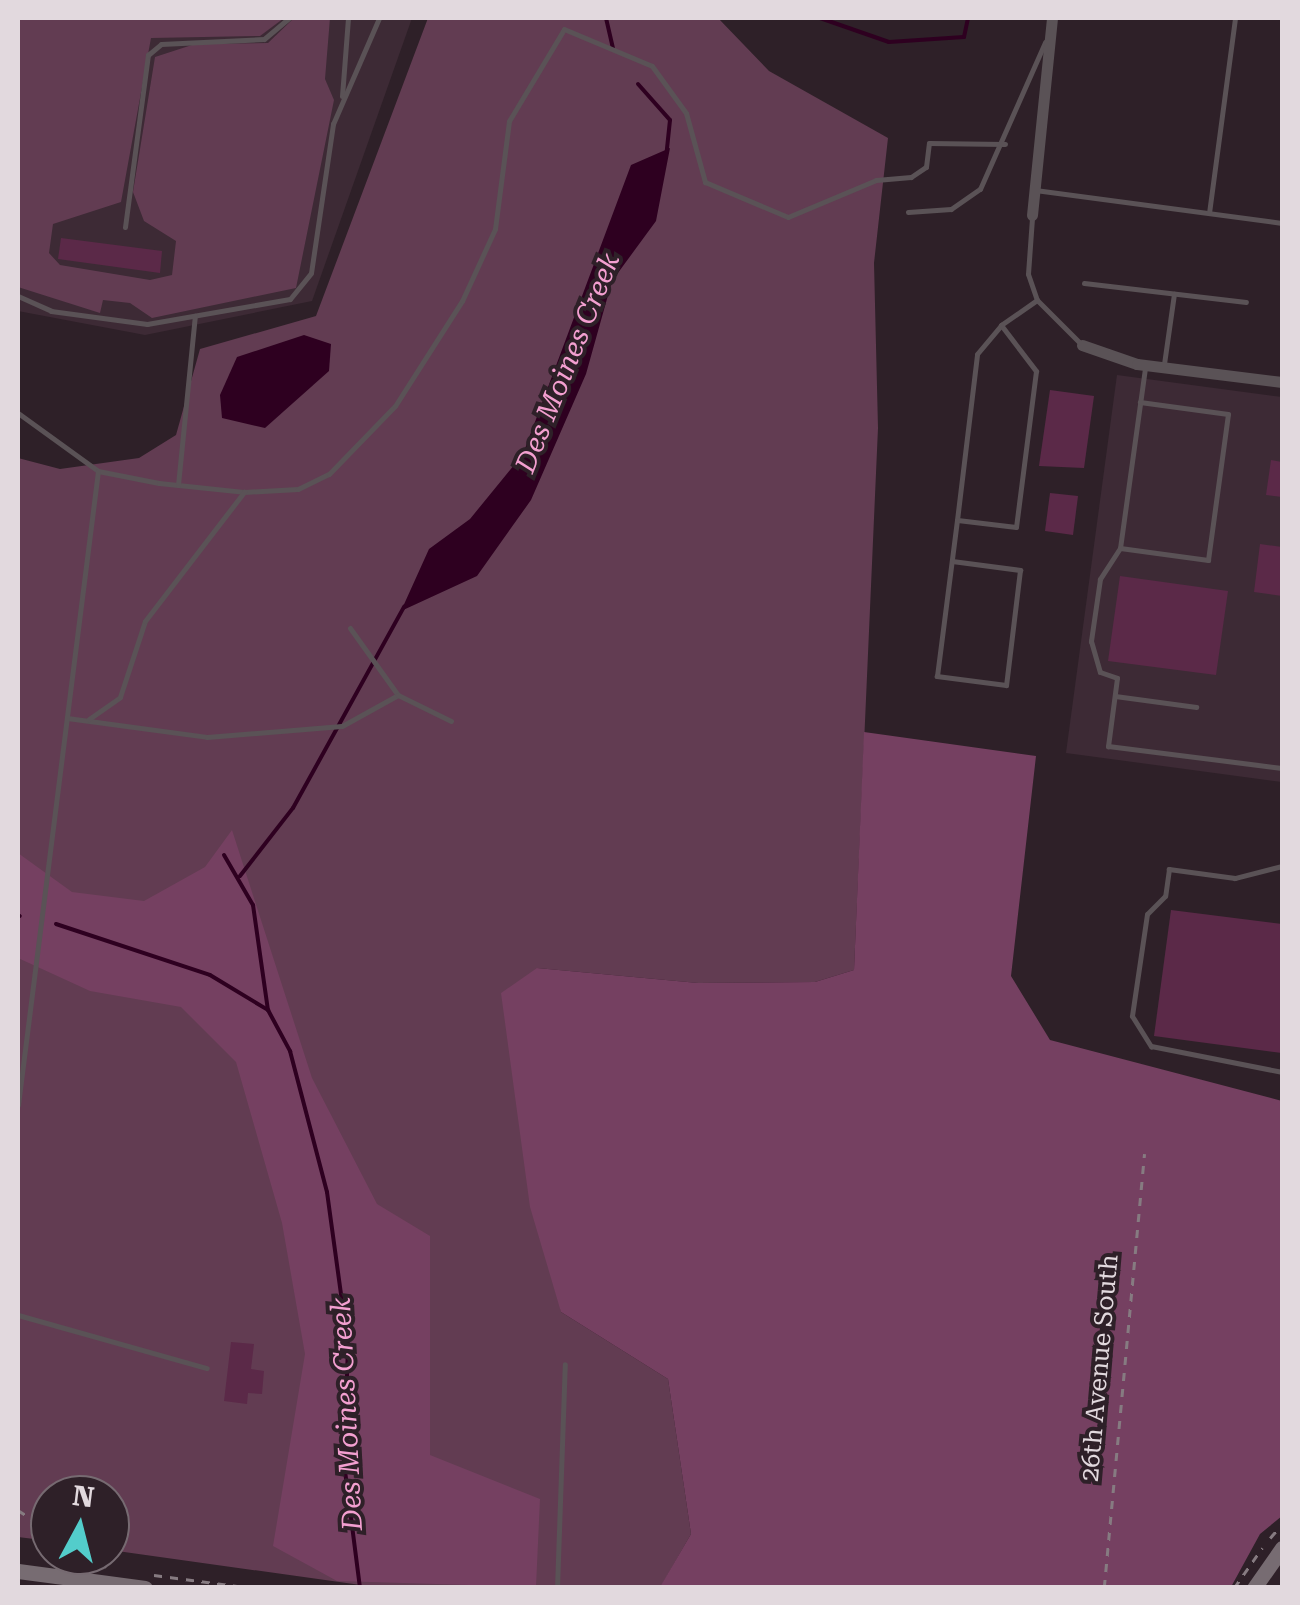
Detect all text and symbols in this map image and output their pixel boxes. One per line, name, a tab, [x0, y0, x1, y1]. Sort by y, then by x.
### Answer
water label: Des Moines Creek	[509, 248, 627, 478]
street label: 26th Avenue South	[1075, 1253, 1125, 1483]
water label: Des Moines Creek	[324, 1296, 370, 1532]
north arrow	[30, 1475, 130, 1575]
text: N	[71, 1479, 96, 1514]

